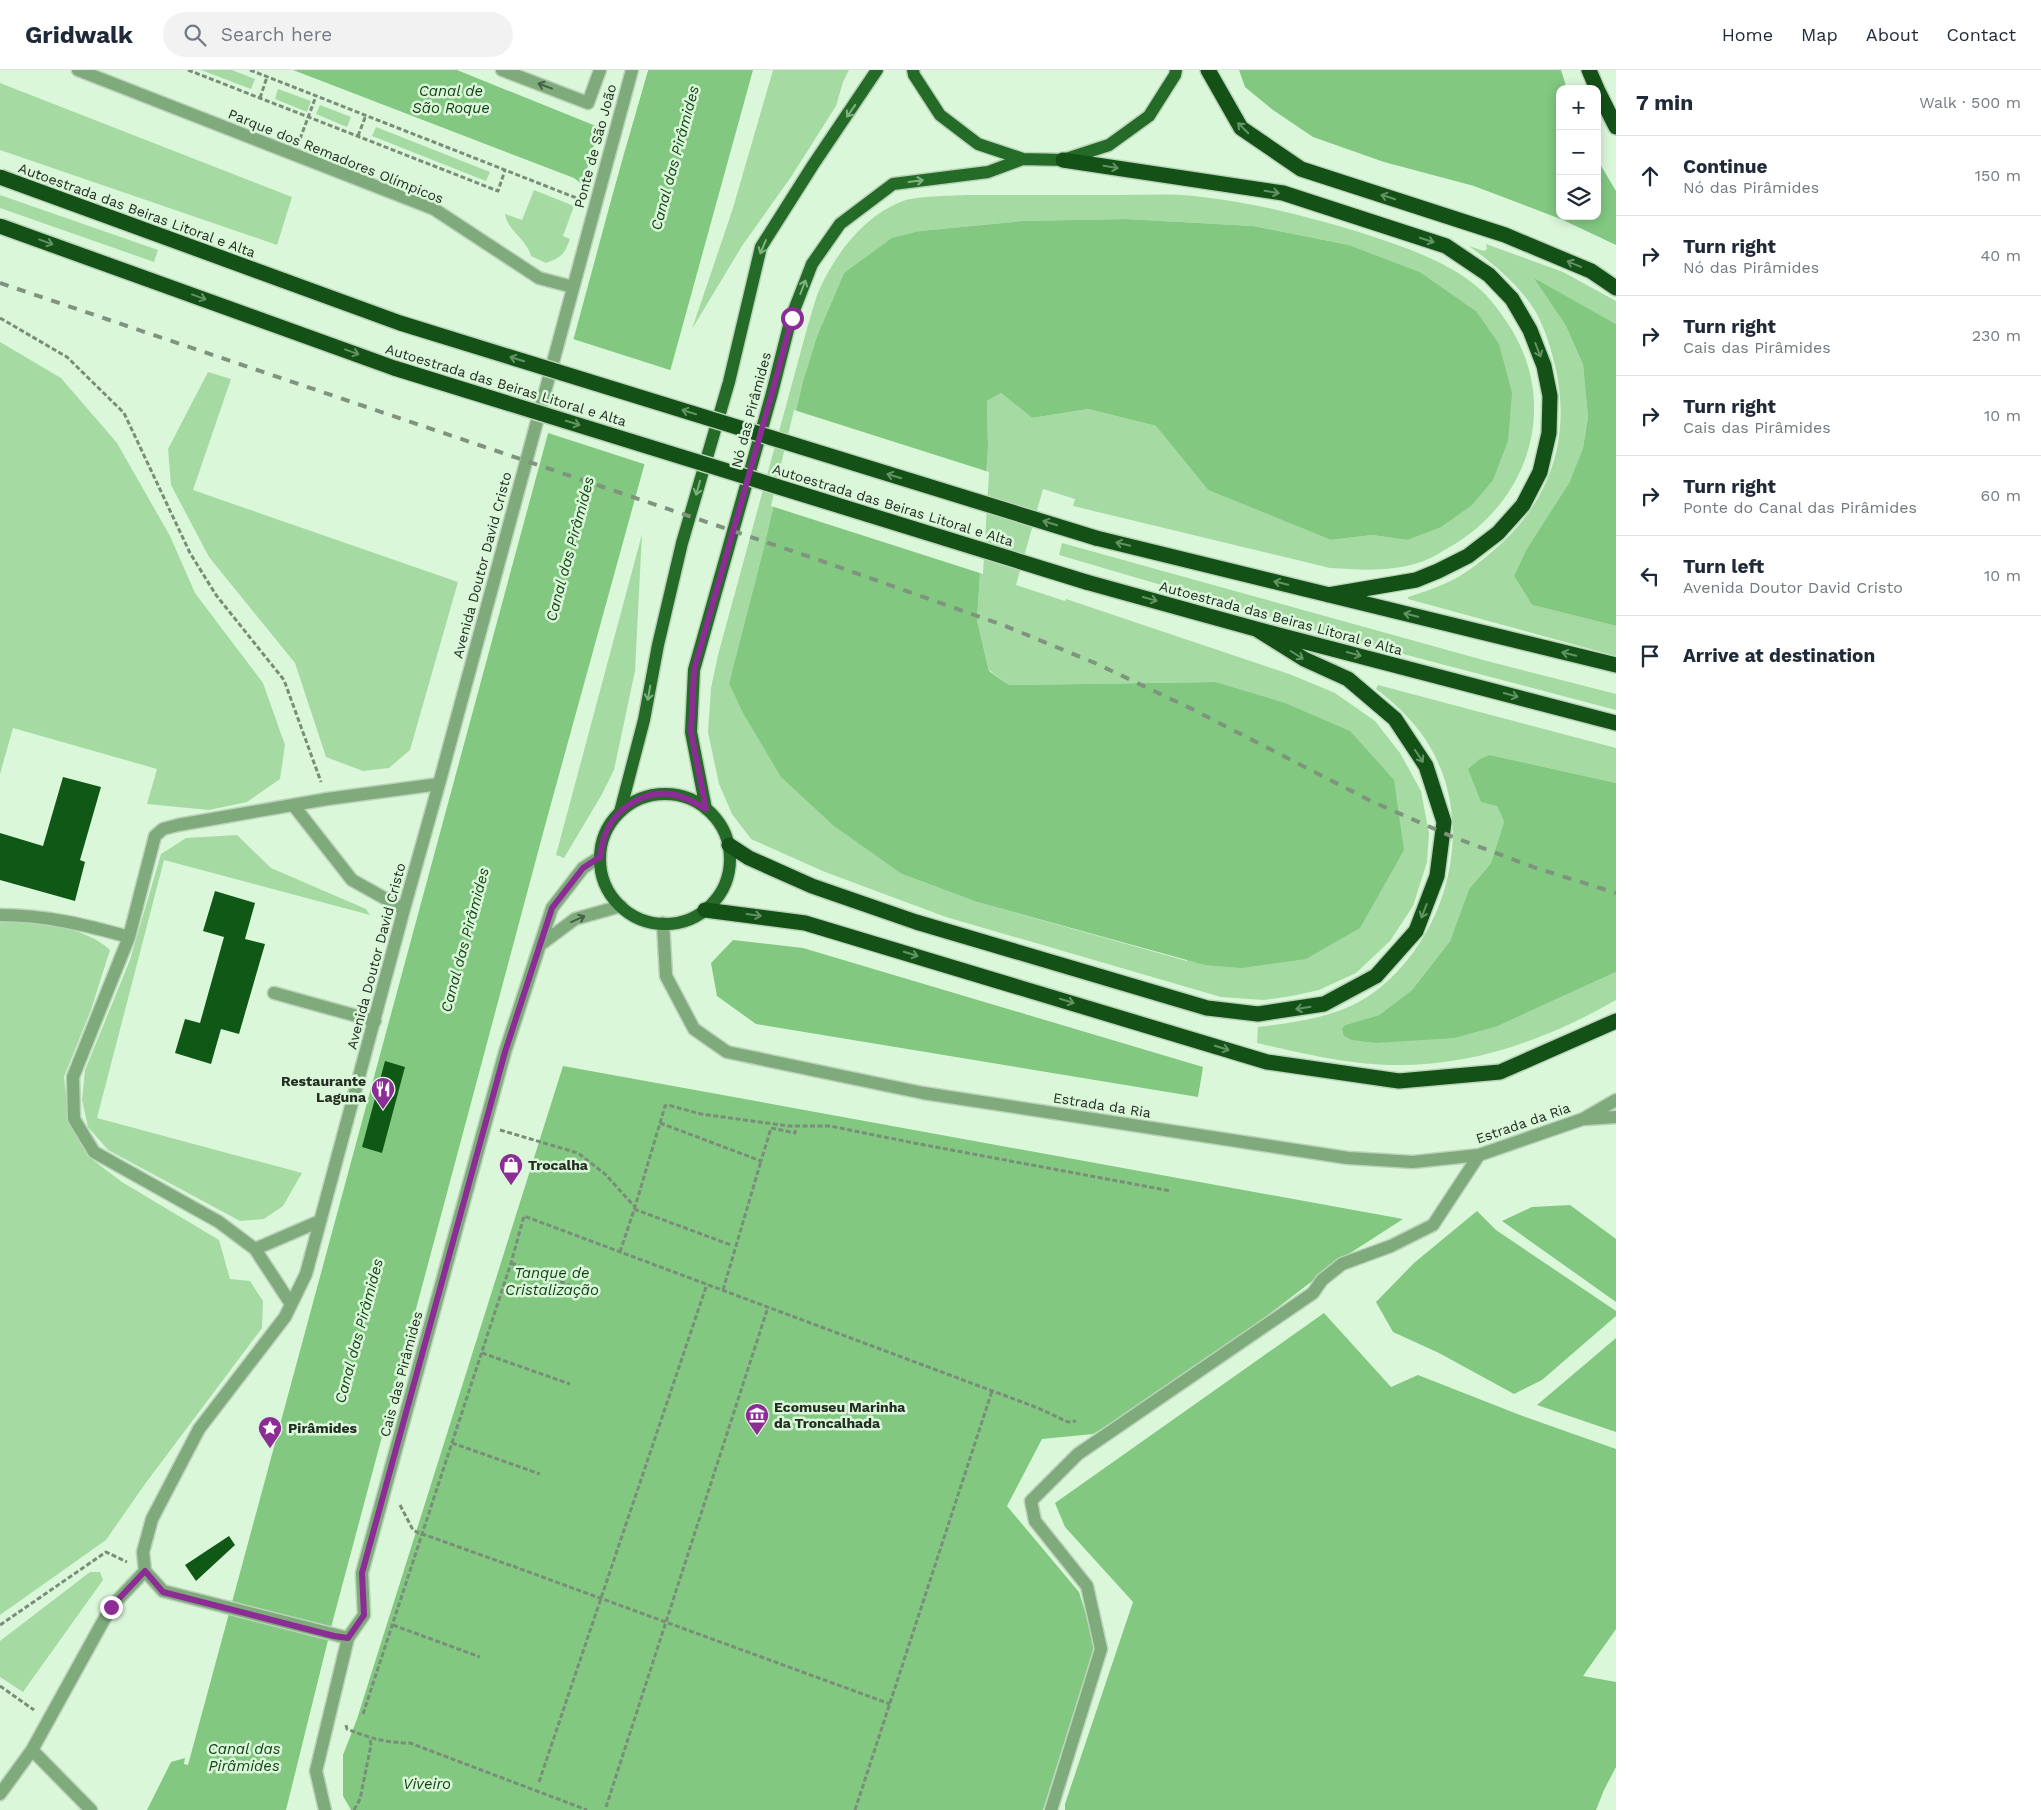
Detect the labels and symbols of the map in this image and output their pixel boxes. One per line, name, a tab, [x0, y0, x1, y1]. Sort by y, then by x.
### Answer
one-way arrow	[538, 81, 553, 91]
water label: Canal de São Roque	[412, 82, 490, 117]
street label: Ponte de São João	[571, 82, 619, 210]
water label: Canal das Pirâmides	[647, 83, 703, 232]
one-way arrow	[846, 104, 856, 118]
street label: Parque dos Remadores Olímpicos	[226, 105, 446, 207]
one-way arrow	[1237, 122, 1249, 134]
street label: Autoestrada das Beiras Litoral e Alta	[16, 160, 258, 260]
one-way arrow	[1103, 163, 1119, 173]
one-way arrow	[907, 176, 923, 186]
one-way arrow	[1263, 187, 1279, 197]
one-way arrow	[1381, 192, 1396, 201]
one-way arrow	[1418, 235, 1434, 245]
one-way arrow	[38, 238, 53, 247]
one-way arrow	[757, 239, 767, 254]
one-way arrow	[1567, 259, 1582, 268]
one-way arrow	[799, 280, 808, 295]
one-way arrow	[191, 293, 206, 302]
route start	[781, 307, 804, 330]
street label: Autoestrada das Beiras Litoral e Alta	[384, 341, 628, 429]
one-way arrow	[1534, 342, 1543, 357]
one-way arrow	[343, 348, 359, 357]
street label: Nó das Pirâmides	[728, 350, 774, 470]
one-way arrow	[510, 354, 525, 363]
one-way arrow	[681, 407, 697, 417]
one-way arrow	[565, 419, 581, 428]
street label: Autoestrada das Beiras Litoral e Alta	[771, 461, 1015, 549]
street label: Avenida Doutor David Cristo	[449, 470, 515, 660]
one-way arrow	[887, 470, 903, 480]
water label: Canal das Pirâmides	[542, 474, 598, 623]
one-way arrow	[693, 480, 703, 496]
one-way arrow	[1042, 518, 1058, 528]
one-way arrow	[1115, 539, 1131, 548]
street label: Autoestrada das Beiras Litoral e Alta	[1158, 578, 1404, 658]
one-way arrow	[1273, 578, 1289, 587]
one-way arrow	[1141, 595, 1157, 605]
one-way arrow	[1403, 610, 1419, 619]
one-way arrow	[1290, 649, 1304, 660]
one-way arrow	[1561, 649, 1577, 658]
one-way arrow	[1345, 650, 1361, 659]
one-way arrow	[643, 684, 653, 700]
one-way arrow	[1502, 691, 1518, 701]
one-way arrow	[1414, 749, 1425, 763]
street label: Avenida Doutor David Cristo	[343, 861, 409, 1051]
water label: Canal das Pirâmides	[437, 865, 493, 1014]
one-way arrow	[1419, 903, 1428, 918]
one-way arrow	[745, 910, 761, 920]
one-way arrow	[570, 914, 585, 924]
one-way arrow	[903, 949, 919, 959]
one-way arrow	[1058, 997, 1074, 1007]
one-way arrow	[1295, 1003, 1311, 1013]
one-way arrow	[1214, 1044, 1230, 1054]
place label: Restaurante Laguna	[281, 1073, 367, 1105]
restaurant icon: Restaurante Laguna	[370, 1076, 396, 1110]
street label: Estrada da Ria	[1052, 1089, 1152, 1121]
street label: Estrada da Ria	[1474, 1099, 1572, 1147]
shop icon: Trocalha	[498, 1152, 524, 1186]
place label: Trocalha	[528, 1157, 589, 1173]
water label: Canal das Pirâmides	[331, 1256, 387, 1405]
water label: Tanque de Cristalização	[505, 1264, 599, 1299]
street label: Cais das Pirâmides	[377, 1309, 425, 1439]
place label: Ecomuseu Marinha da Troncalhada	[774, 1399, 906, 1431]
museum icon: Ecomuseu Marinha da Troncalhada	[744, 1402, 770, 1436]
place icon: Pirâmides	[257, 1415, 283, 1449]
place label: Pirâmides	[288, 1420, 358, 1436]
route end	[100, 1596, 123, 1619]
water label: Canal das Pirâmides	[208, 1740, 281, 1775]
water label: Viveiro	[403, 1775, 451, 1793]

